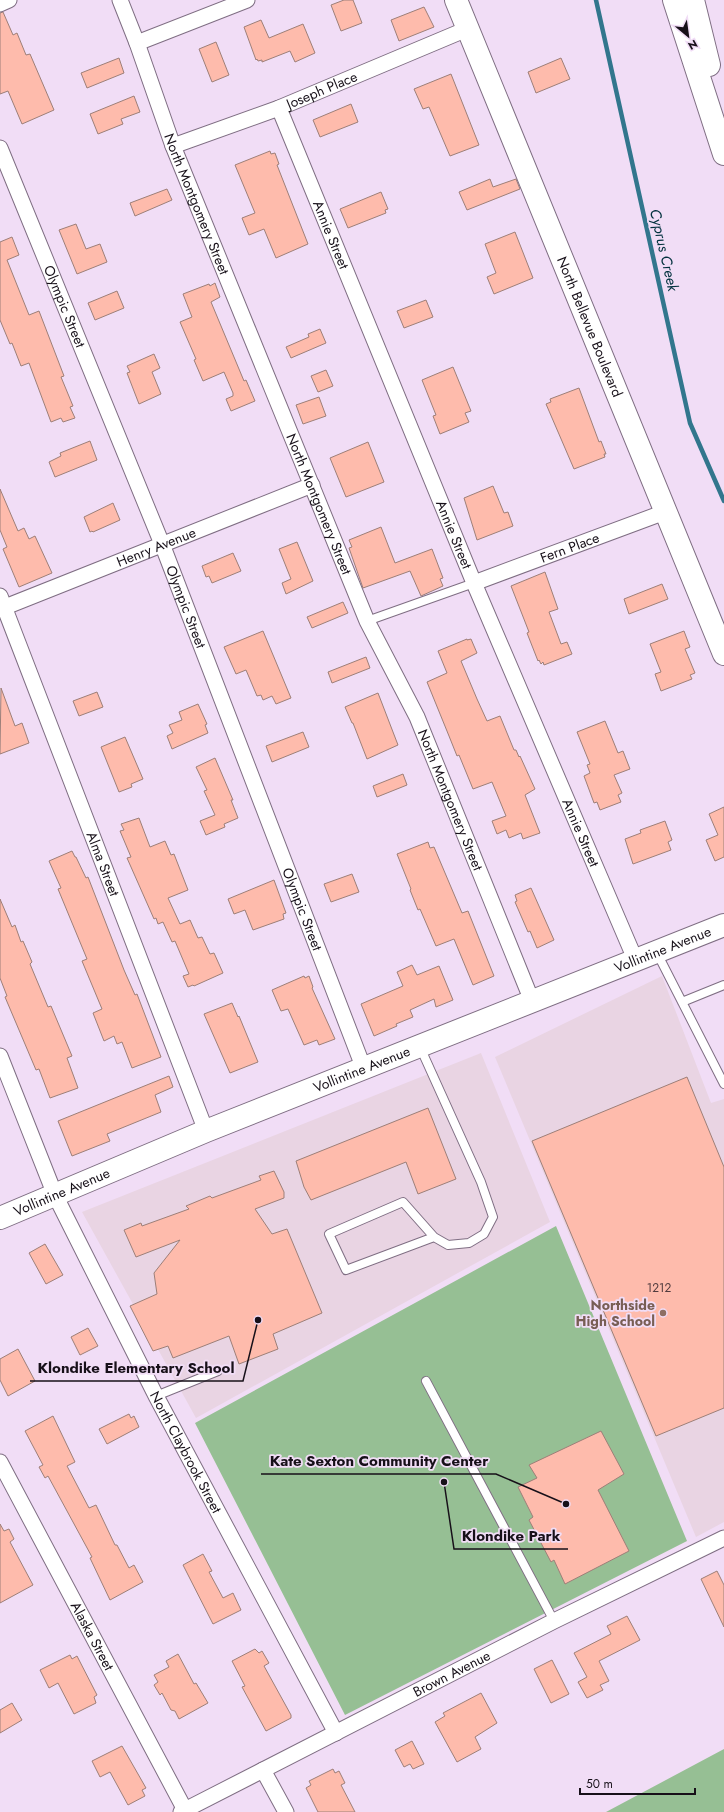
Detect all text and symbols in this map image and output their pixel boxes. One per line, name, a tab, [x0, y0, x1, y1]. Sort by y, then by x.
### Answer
north arrow	[668, 16, 708, 56]
text: N	[685, 36, 701, 54]
street label: Joseph Place	[281, 66, 360, 115]
street label: North Montgomery Street	[159, 131, 235, 278]
street label: Annie Street	[308, 197, 354, 273]
water label: Cyprus Creek	[644, 207, 684, 294]
street label: North Bellevue Boulevard	[552, 253, 628, 400]
street label: Olympic Street	[39, 262, 91, 351]
street label: North Montgomery Street	[281, 430, 357, 578]
street label: Annie Street	[431, 497, 477, 572]
street label: Henry Avenue	[113, 522, 199, 572]
street label: Fern Place	[537, 527, 602, 568]
street label: Olympic Street	[161, 562, 211, 652]
street label: North Montgomery Street	[413, 726, 488, 874]
street label: Annie Street	[557, 795, 605, 870]
street label: Alma Street	[82, 829, 125, 900]
street label: Olympic Street	[277, 865, 328, 954]
street label: Vollintine Avenue	[611, 921, 714, 978]
street label: Vollintine Avenue	[310, 1041, 413, 1097]
street label: Vollintine Avenue	[11, 1163, 113, 1221]
house number: 1212	[647, 1279, 671, 1297]
place label: Northside High School	[575, 1295, 655, 1331]
marker: Northside High School	[658, 1308, 668, 1318]
callout: Klondike Elementary School	[30, 1354, 243, 1381]
text: Klondike Elementary School	[38, 1357, 235, 1379]
street label: North Claybrook Street	[145, 1388, 227, 1517]
callout: Kate Sexton Community Center	[261, 1447, 496, 1474]
text: Kate Sexton Community Center	[270, 1450, 489, 1472]
callout: Klondike Park	[454, 1522, 568, 1549]
text: Klondike Park	[462, 1525, 561, 1547]
street label: Alaska Street	[66, 1598, 119, 1675]
street label: Brown Avenue	[409, 1645, 494, 1702]
scale bar	[580, 1770, 695, 1796]
text: 50 m	[586, 1775, 613, 1793]

